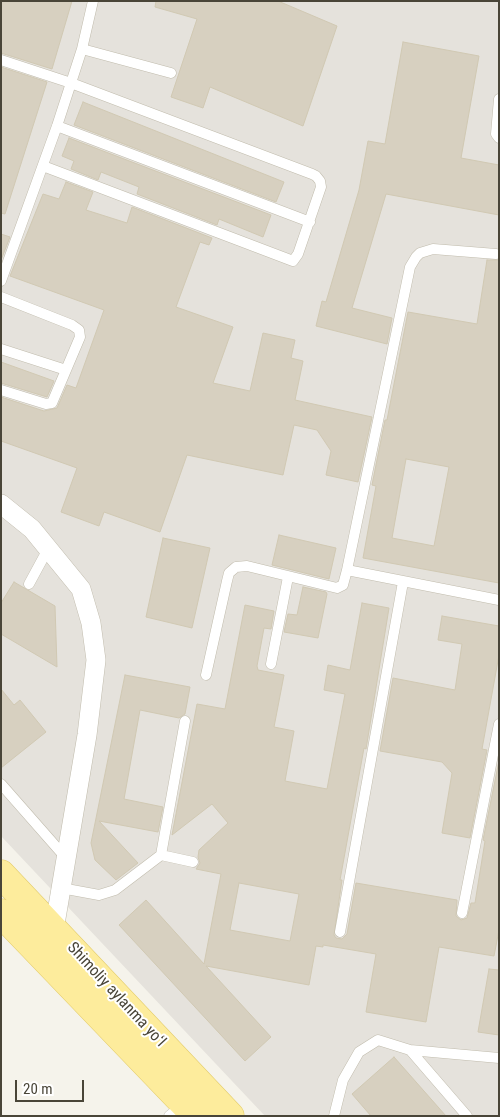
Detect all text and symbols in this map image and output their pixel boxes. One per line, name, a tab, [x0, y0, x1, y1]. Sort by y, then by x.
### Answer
street label: Shimoliy aylanma yoʻl	[63, 939, 169, 1051]
scale bar	[18, 1070, 86, 1102]
text: 20 m	[23, 1080, 53, 1098]

